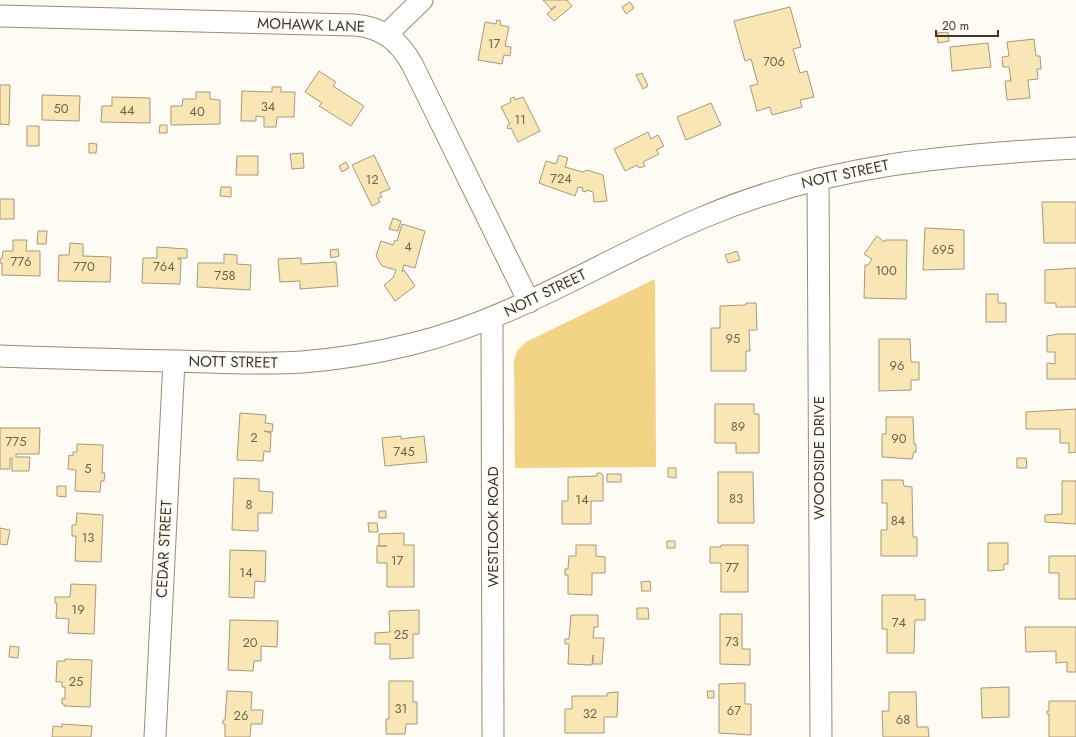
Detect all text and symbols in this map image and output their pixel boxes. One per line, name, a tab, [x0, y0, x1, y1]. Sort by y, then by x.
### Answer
street label: MOHAWK LANE	[257, 12, 365, 38]
scale bar	[936, 12, 998, 38]
text: 20 m	[942, 17, 969, 35]
house number: 17	[488, 34, 501, 53]
house number: 706	[763, 52, 785, 71]
house number: 34	[261, 97, 276, 116]
house number: 50	[53, 99, 69, 118]
house number: 44	[119, 101, 135, 120]
house number: 40	[189, 102, 205, 121]
house number: 11	[514, 110, 526, 129]
street label: NOTT STREET	[799, 154, 891, 194]
house number: 724	[550, 169, 572, 188]
house number: 12	[365, 170, 379, 189]
house number: 4	[404, 237, 412, 256]
house number: 695	[932, 240, 954, 259]
house number: 776	[10, 252, 32, 271]
house number: 770	[73, 257, 95, 276]
house number: 764	[153, 257, 175, 276]
house number: 100	[875, 261, 897, 280]
street label: NOTT STREET	[500, 264, 590, 322]
house number: 758	[214, 266, 236, 285]
house number: 95	[726, 329, 740, 348]
street label: NOTT STREET	[188, 350, 278, 374]
house number: 96	[890, 356, 904, 375]
street label: WOODSIDE DRIVE	[808, 396, 830, 520]
house number: 89	[731, 417, 745, 436]
house number: 2	[250, 428, 258, 447]
house number: 90	[891, 429, 907, 448]
house number: 775	[6, 432, 26, 451]
house number: 745	[393, 442, 415, 461]
house number: 5	[84, 459, 92, 478]
street label: WESTLOOK ROAD	[482, 466, 504, 588]
house number: 83	[729, 489, 743, 508]
house number: 14	[575, 490, 589, 509]
house number: 8	[245, 495, 253, 514]
street label: CEDAR STREET	[150, 499, 178, 599]
house number: 84	[891, 511, 906, 530]
house number: 13	[82, 528, 94, 547]
house number: 17	[391, 551, 404, 570]
house number: 77	[725, 558, 739, 577]
house number: 14	[239, 563, 253, 582]
house number: 19	[71, 600, 85, 619]
house number: 74	[892, 613, 907, 632]
house number: 25	[394, 625, 408, 644]
house number: 73	[725, 632, 739, 651]
house number: 20	[242, 633, 258, 652]
house number: 25	[69, 672, 83, 691]
house number: 31	[395, 699, 407, 718]
house number: 67	[727, 701, 741, 720]
house number: 32	[583, 704, 597, 723]
house number: 26	[234, 706, 248, 725]
house number: 68	[896, 710, 910, 729]

